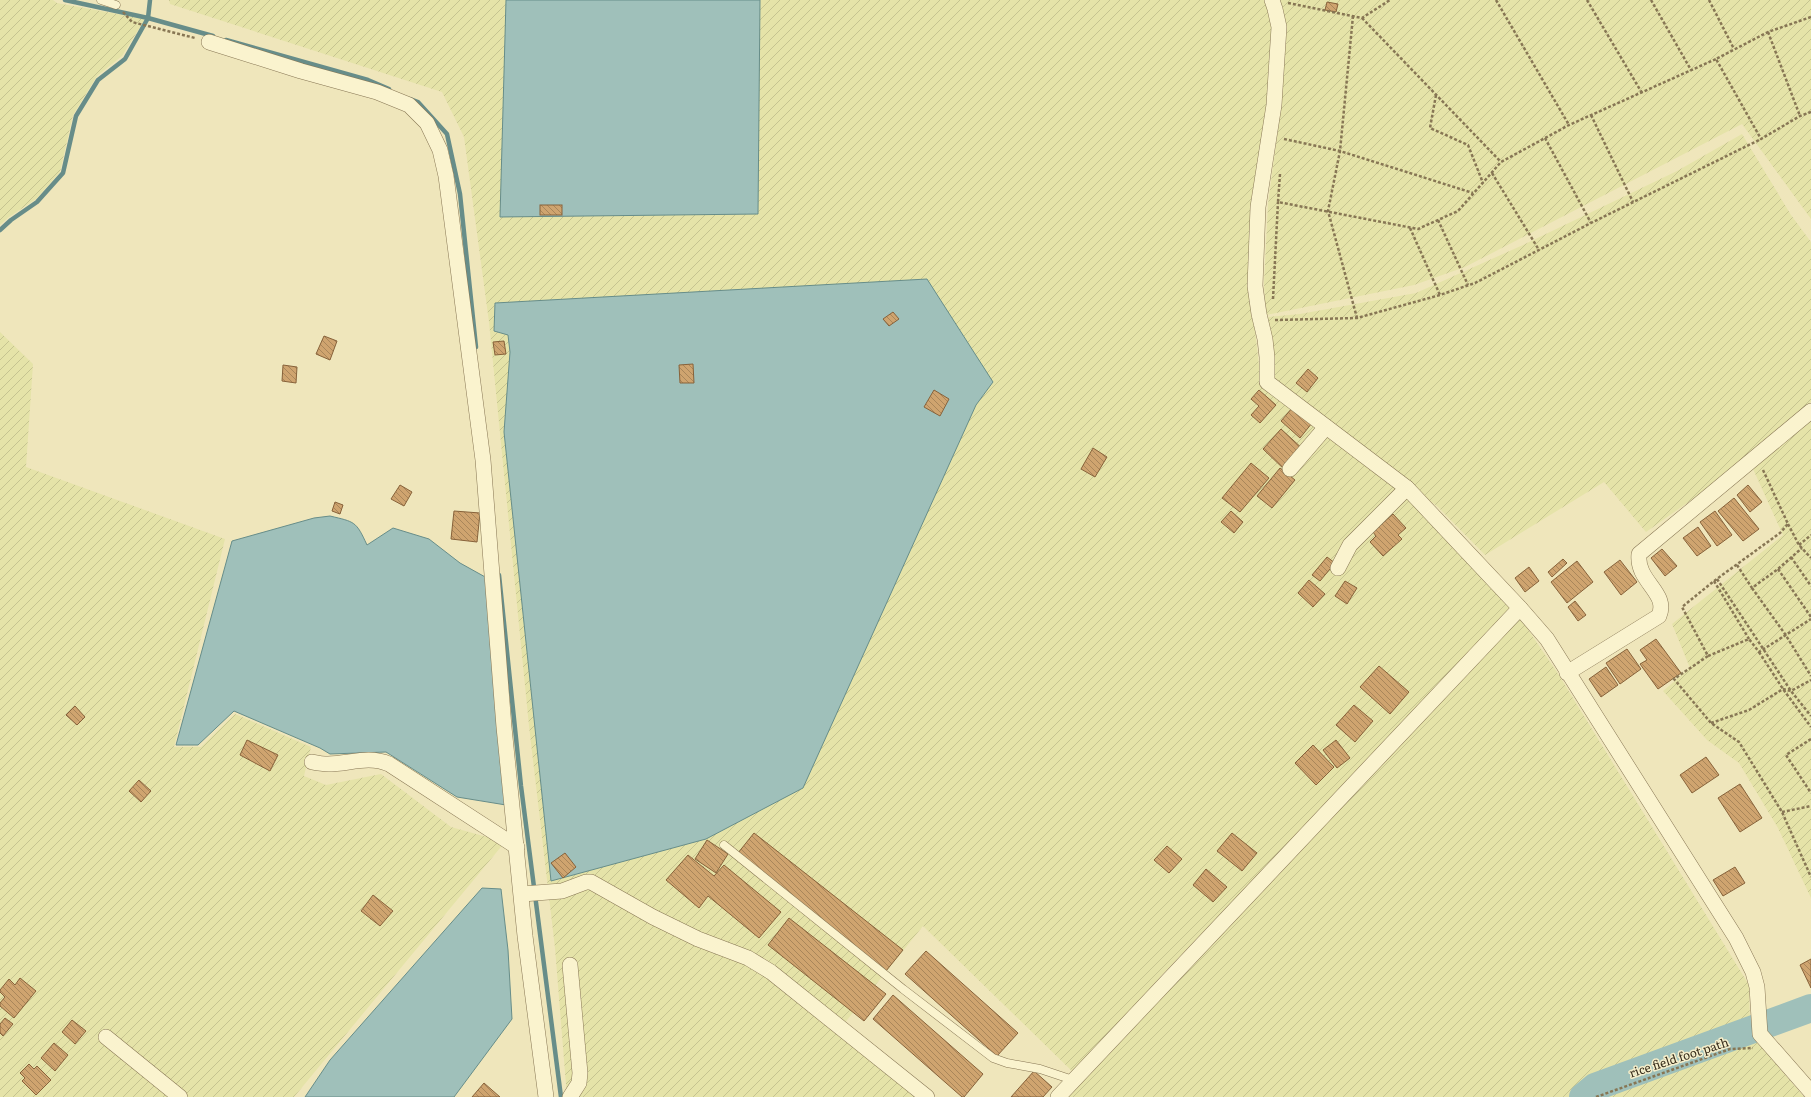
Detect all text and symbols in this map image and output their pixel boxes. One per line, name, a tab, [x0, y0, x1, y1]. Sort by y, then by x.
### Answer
street label: rice field foot path	[1627, 1032, 1731, 1082]

